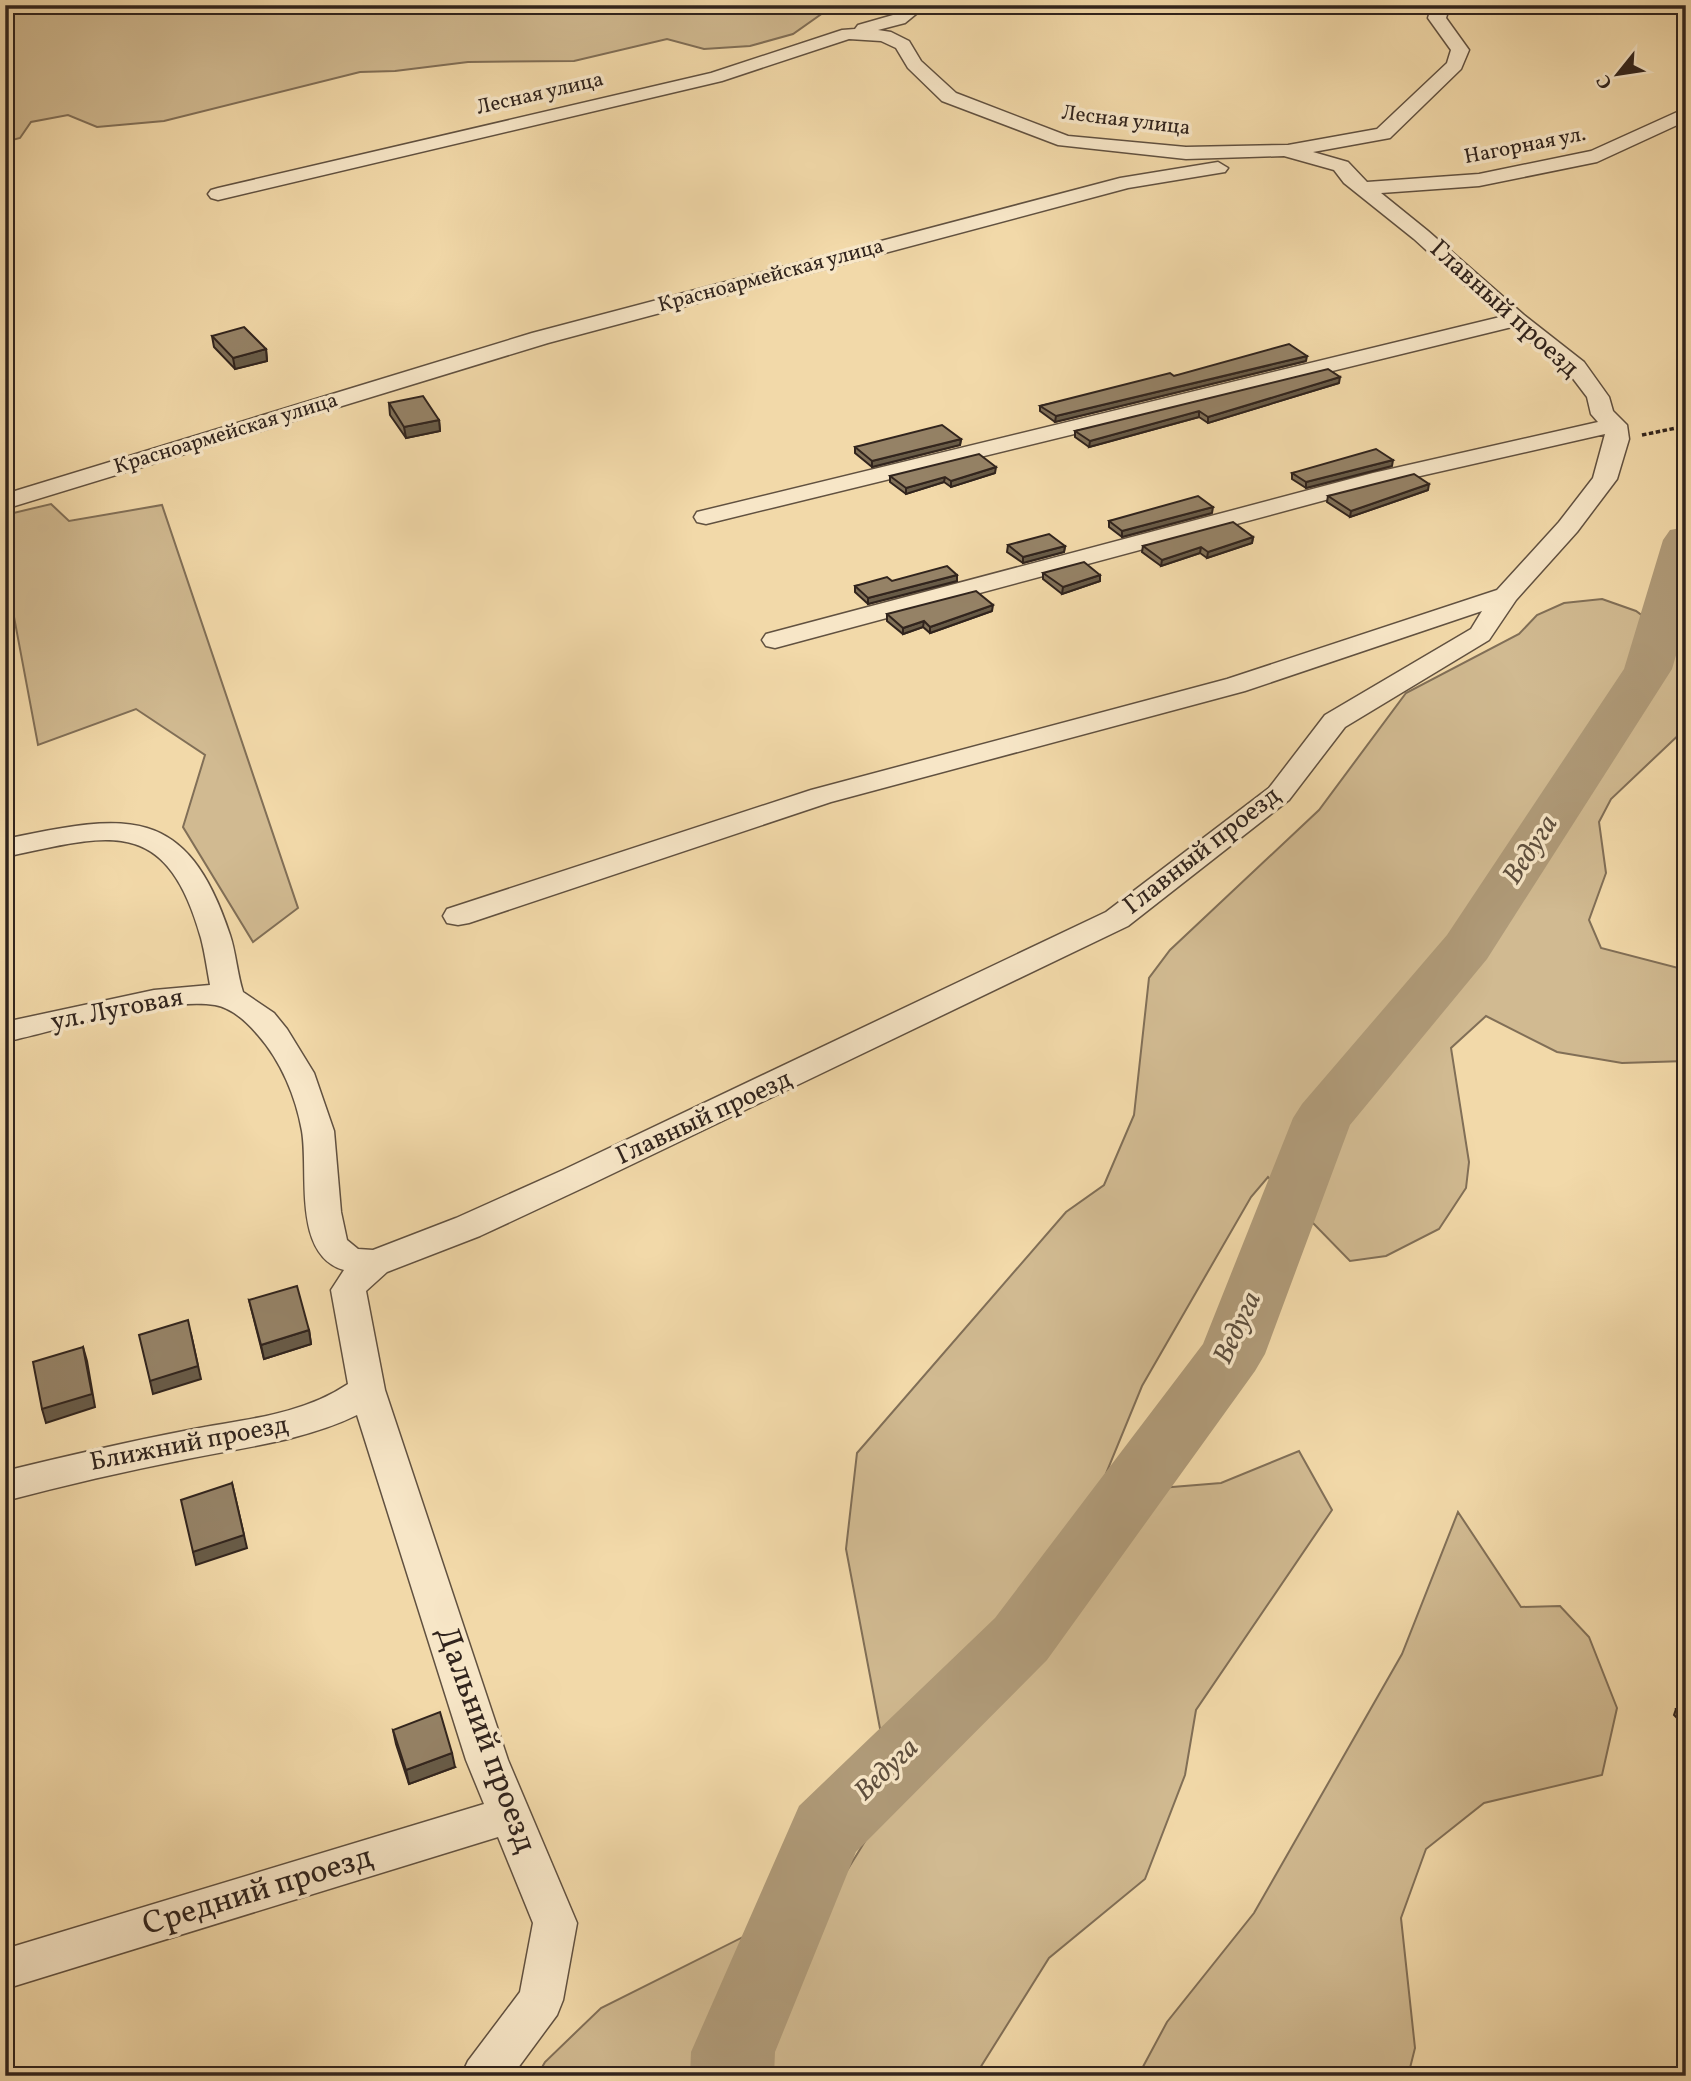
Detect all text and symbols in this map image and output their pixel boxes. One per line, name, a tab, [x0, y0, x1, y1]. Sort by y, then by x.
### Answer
north arrow	[1582, 38, 1652, 108]
street label: Лесная улица	[474, 65, 606, 123]
text: С	[1591, 70, 1619, 93]
street label: Лесная улица	[1060, 99, 1192, 143]
street label: Нагорная ул.	[1462, 120, 1588, 172]
street label: Красноармейская улица	[655, 232, 887, 320]
street label: Главный проезд	[1421, 232, 1587, 386]
street label: Красноармейская улица	[110, 386, 342, 482]
street label: Главный проезд	[1116, 778, 1288, 924]
water label: Ведуга	[1494, 807, 1568, 893]
street label: ул. Луговая	[48, 980, 186, 1040]
street label: Главный проезд	[610, 1061, 798, 1175]
water label: Ведуга	[1204, 1285, 1272, 1371]
street label: Ближний проезд	[87, 1407, 292, 1481]
street label: Дальний проезд	[424, 1621, 546, 1859]
water label: Ведуга	[846, 1730, 928, 1810]
street label: Средний проезд	[138, 1836, 378, 1948]

